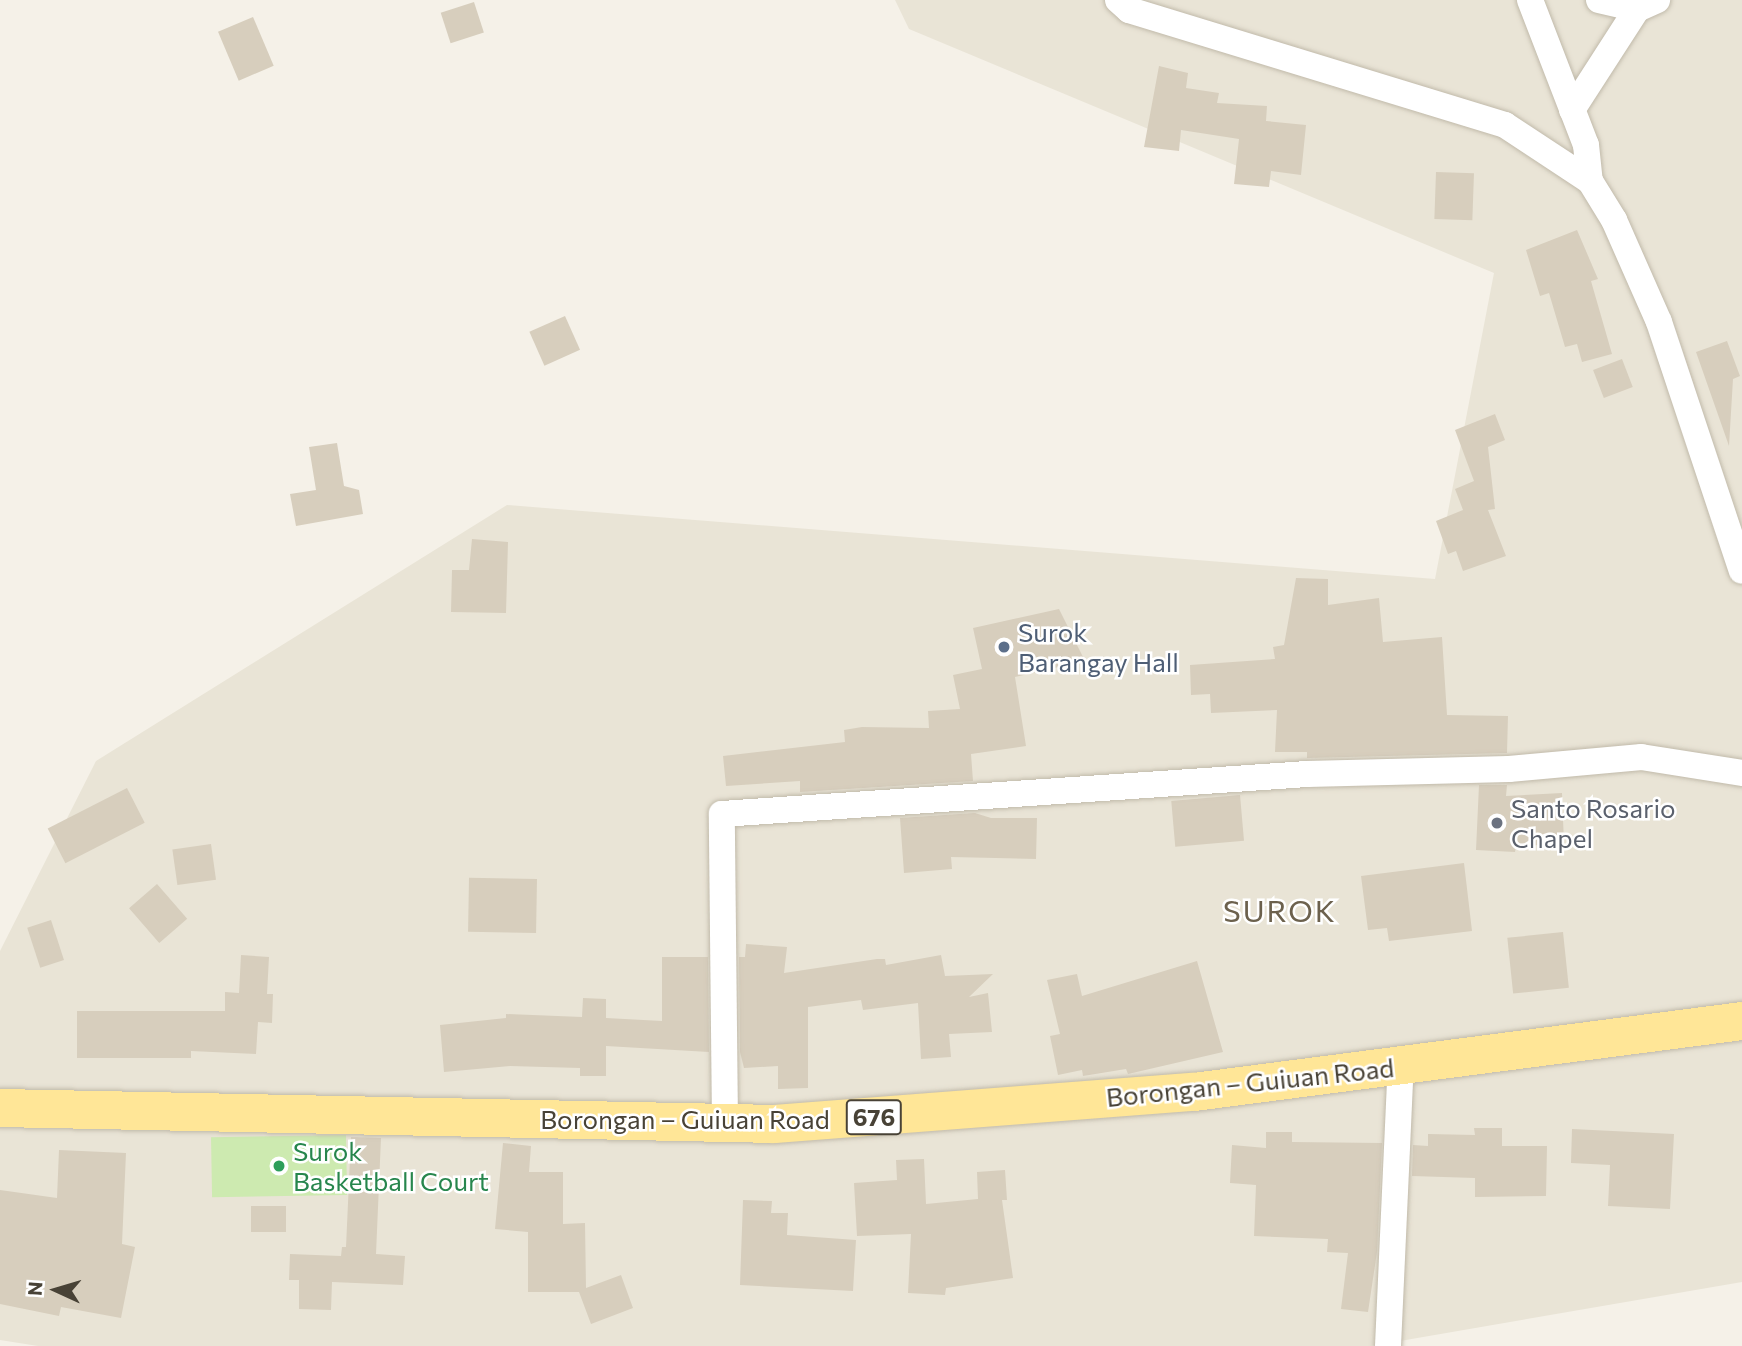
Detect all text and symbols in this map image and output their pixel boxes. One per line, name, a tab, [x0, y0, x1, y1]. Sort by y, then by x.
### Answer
place label: Surok Barangay Hall	[1018, 616, 1179, 678]
marker: Surok Barangay Hall	[996, 639, 1012, 655]
place label: Santo Rosario Chapel	[1511, 792, 1676, 854]
marker: Santo Rosario Chapel	[1489, 815, 1505, 831]
district label: SUROK	[1224, 892, 1336, 928]
street label: Borongan – Guiuan Road	[1104, 1051, 1396, 1113]
road number: 676	[844, 1097, 904, 1138]
street label: Borongan – Guiuan Road	[540, 1103, 830, 1135]
place label: Surok Basketball Court	[293, 1135, 489, 1196]
marker: Surok Basketball Court	[271, 1158, 287, 1174]
north arrow	[21, 1255, 91, 1325]
text: N	[23, 1281, 47, 1296]

